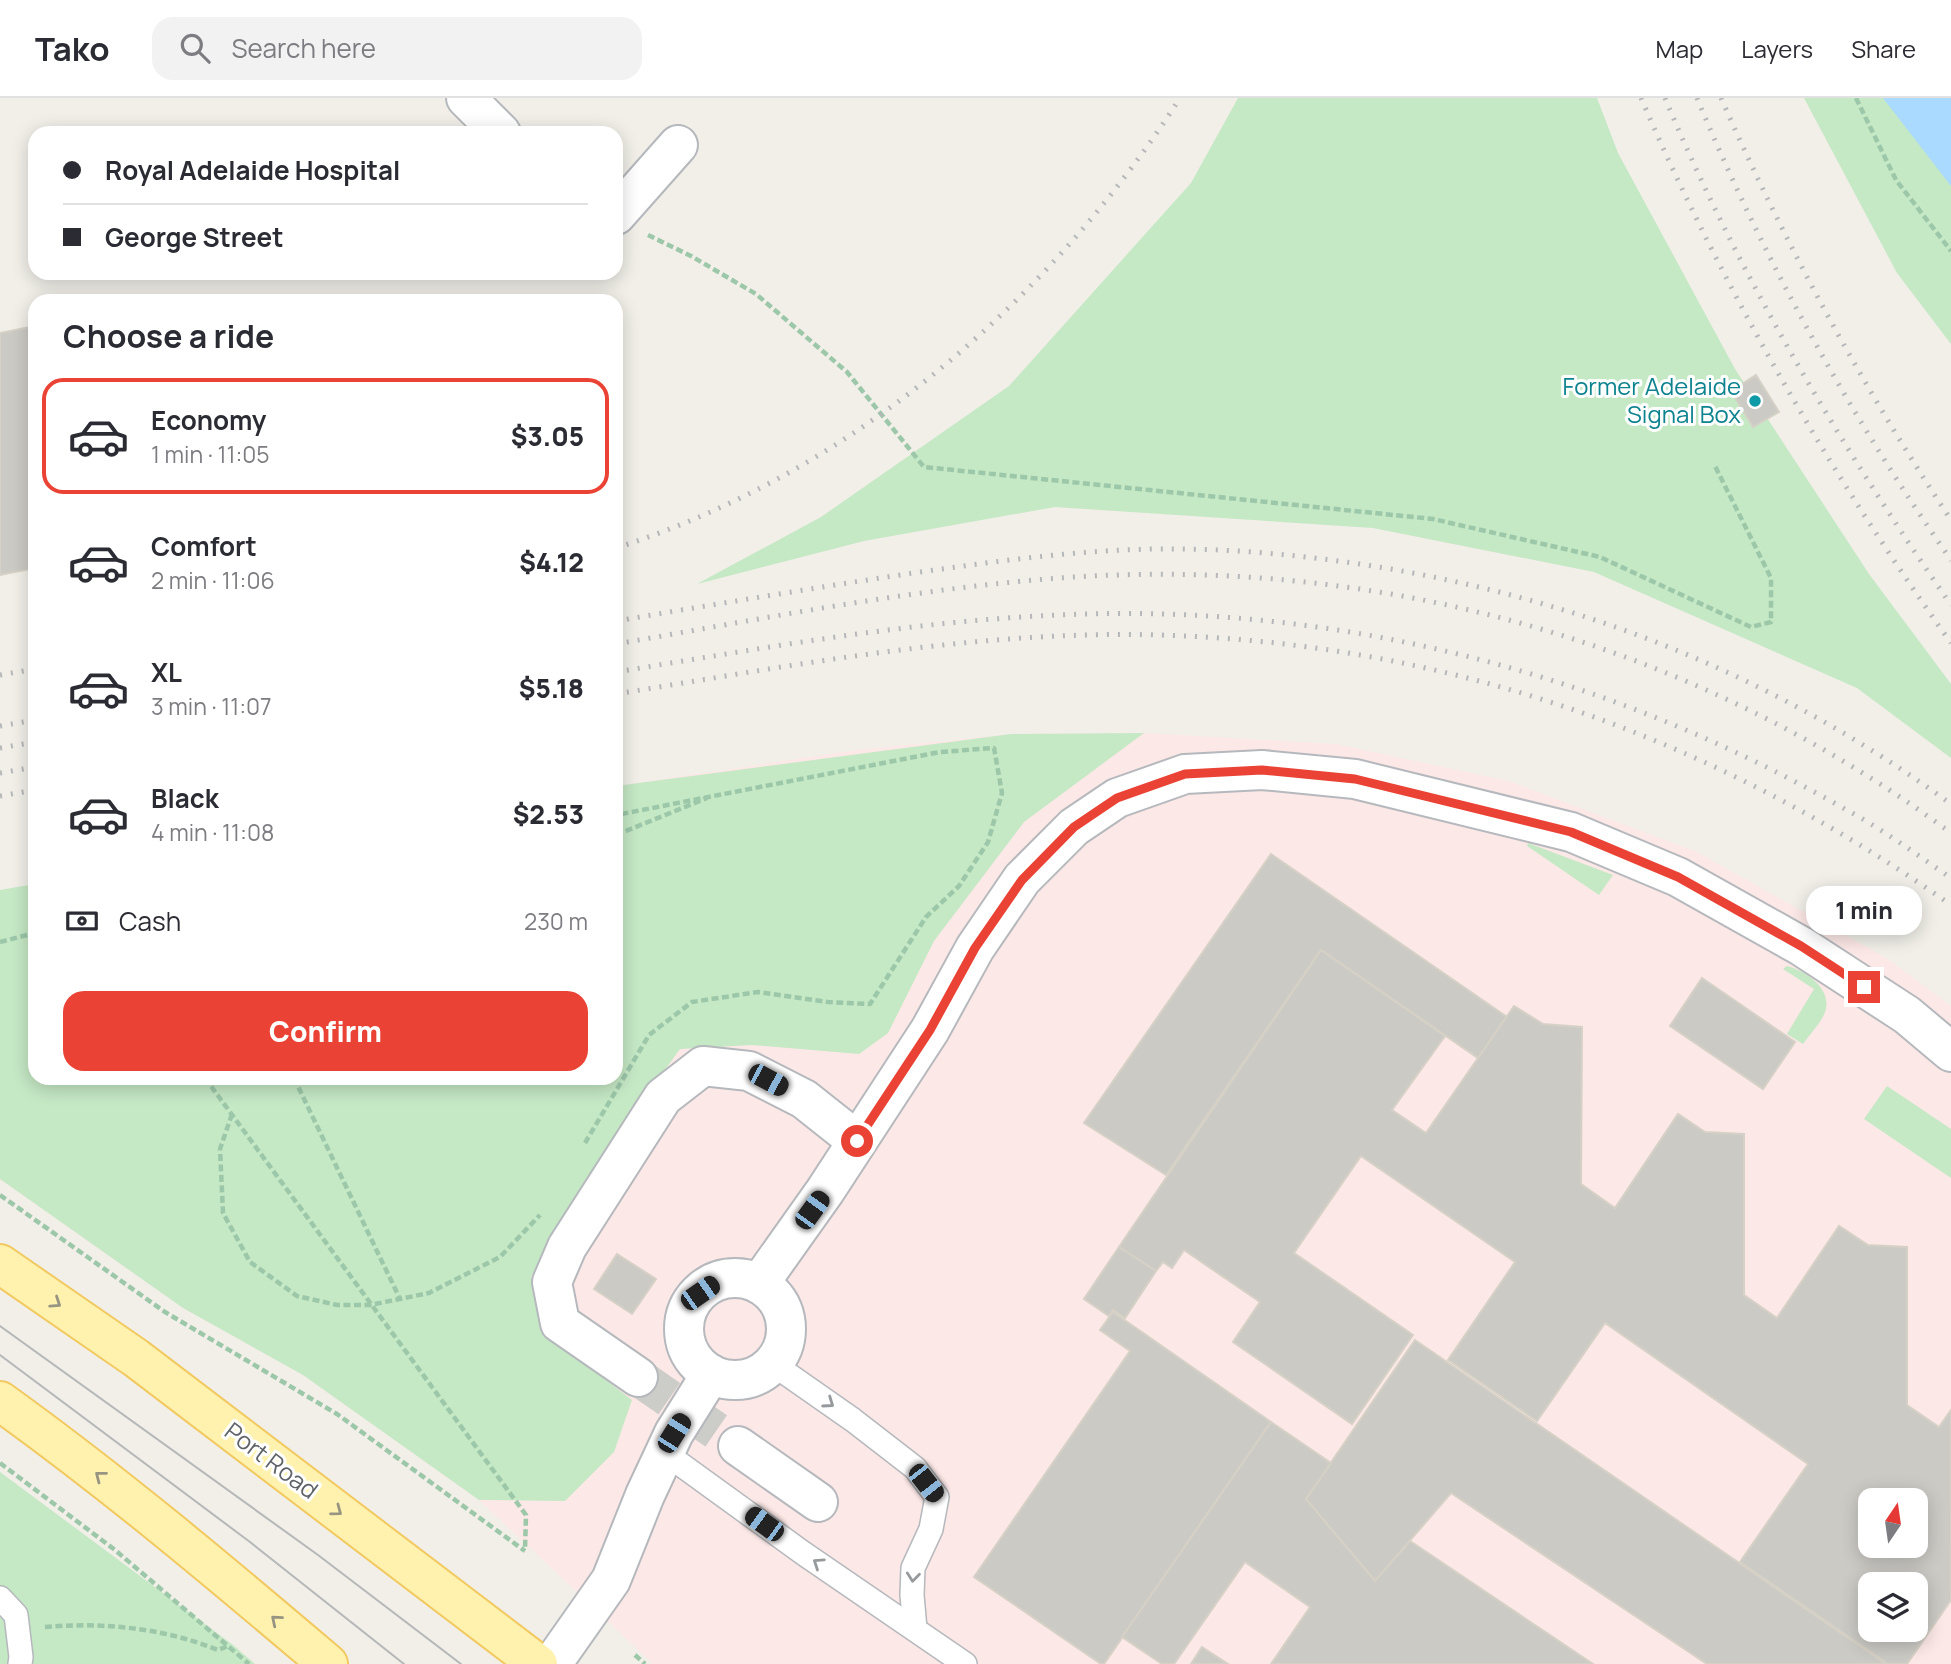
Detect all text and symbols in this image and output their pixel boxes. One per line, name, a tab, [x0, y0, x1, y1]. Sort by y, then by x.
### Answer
search box	[152, 17, 642, 80]
text: Tako	[35, 26, 110, 71]
icon: search	[176, 29, 214, 67]
text: Search here	[232, 30, 376, 66]
text: Map	[1656, 32, 1703, 65]
text: Layers	[1741, 32, 1813, 65]
text: Share	[1851, 32, 1916, 65]
text: Royal Adelaide Hospital	[105, 152, 400, 188]
text: George Street	[105, 219, 284, 255]
text: Choose a ride	[63, 314, 274, 358]
place label: Former Adelaide Signal Box	[1562, 369, 1741, 430]
marker: Former Adelaide Signal Box	[1747, 393, 1763, 409]
text: Economy	[151, 402, 266, 438]
icon: car	[67, 405, 130, 468]
text: $3.05	[511, 418, 584, 454]
text: 1 min · 11:05	[151, 438, 270, 470]
text: Comfort	[151, 528, 257, 564]
icon: car	[67, 531, 130, 594]
text: $4.12	[519, 544, 584, 580]
text: 2 min · 11:06	[151, 564, 275, 596]
text: XL	[151, 654, 182, 690]
icon: car	[67, 657, 130, 720]
text: $5.18	[519, 670, 584, 706]
text: 3 min · 11:07	[151, 690, 272, 722]
text: Black	[151, 780, 219, 816]
icon: car	[67, 783, 130, 846]
text: $2.53	[513, 796, 584, 832]
text: 4 min · 11:08	[151, 816, 274, 848]
callout: 1 min	[1806, 886, 1922, 934]
text: 1 min	[1835, 894, 1893, 926]
icon: cash	[63, 902, 101, 940]
text: Cash	[119, 903, 181, 939]
text: 230 m	[524, 905, 588, 937]
route end	[1848, 971, 1880, 1003]
button: Confirm	[63, 991, 588, 1071]
car	[745, 1061, 792, 1099]
route start	[841, 1125, 873, 1157]
car	[792, 1187, 833, 1233]
car	[677, 1272, 724, 1314]
one-way arrow	[48, 1295, 61, 1307]
one-way arrow	[821, 1395, 834, 1407]
car	[654, 1410, 695, 1456]
street label: Port Road	[219, 1414, 325, 1506]
car	[905, 1460, 948, 1506]
one-way arrow	[96, 1471, 108, 1484]
north arrow	[1858, 1488, 1928, 1558]
map controls	[1858, 1488, 1928, 1642]
one-way arrow	[330, 1503, 342, 1516]
car	[741, 1503, 788, 1545]
one-way arrow	[813, 1559, 826, 1571]
one-way arrow	[906, 1571, 921, 1582]
button: layers	[1858, 1572, 1928, 1642]
one-way arrow	[272, 1616, 285, 1628]

